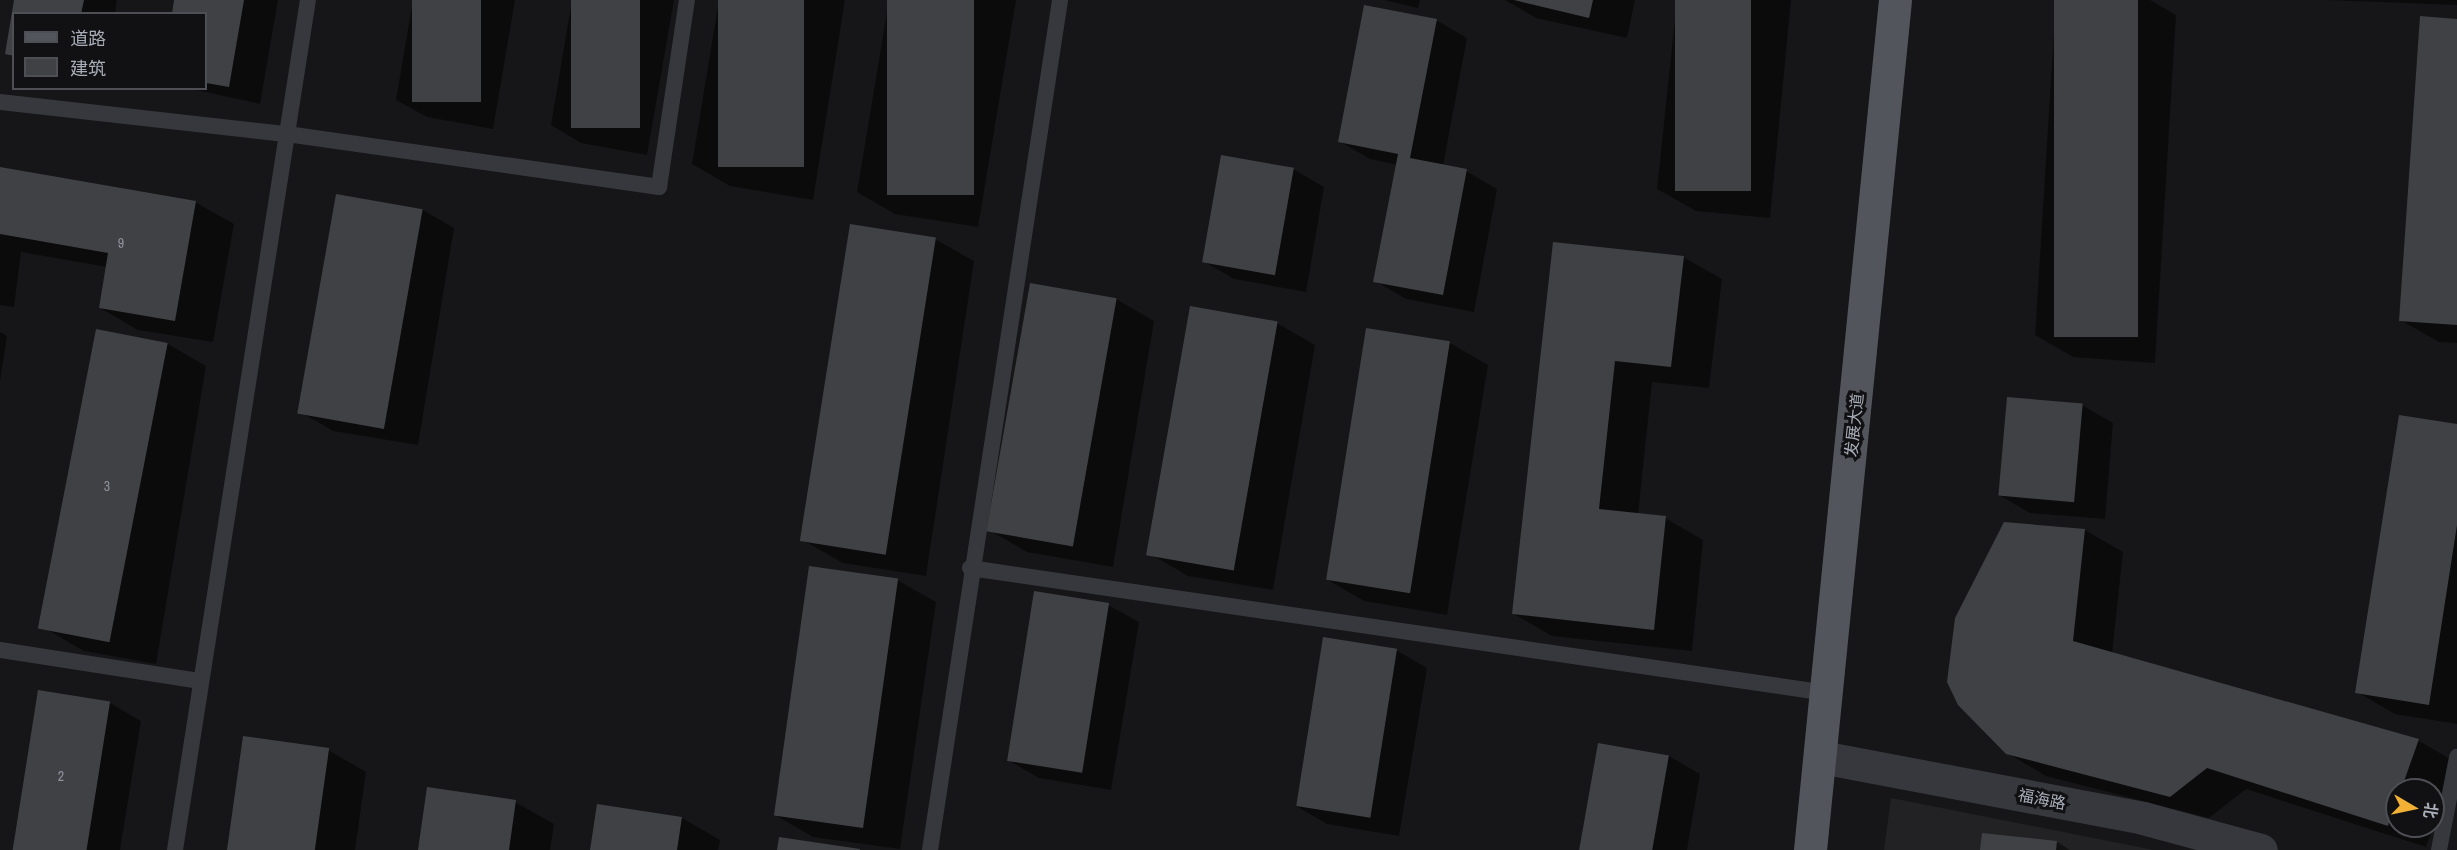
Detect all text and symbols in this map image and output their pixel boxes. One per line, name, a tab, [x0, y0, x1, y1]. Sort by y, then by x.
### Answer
legend	[12, 12, 207, 90]
text: 道路	[70, 26, 106, 51]
text: 建筑	[70, 56, 106, 81]
house number: 9	[118, 235, 124, 251]
street label: 发展大道	[1841, 392, 1867, 458]
house number: 3	[104, 478, 110, 494]
house number: 2	[58, 768, 64, 784]
north arrow	[2385, 778, 2445, 838]
street label: 福海路	[2017, 785, 2067, 813]
text: 北	[2419, 801, 2443, 820]

